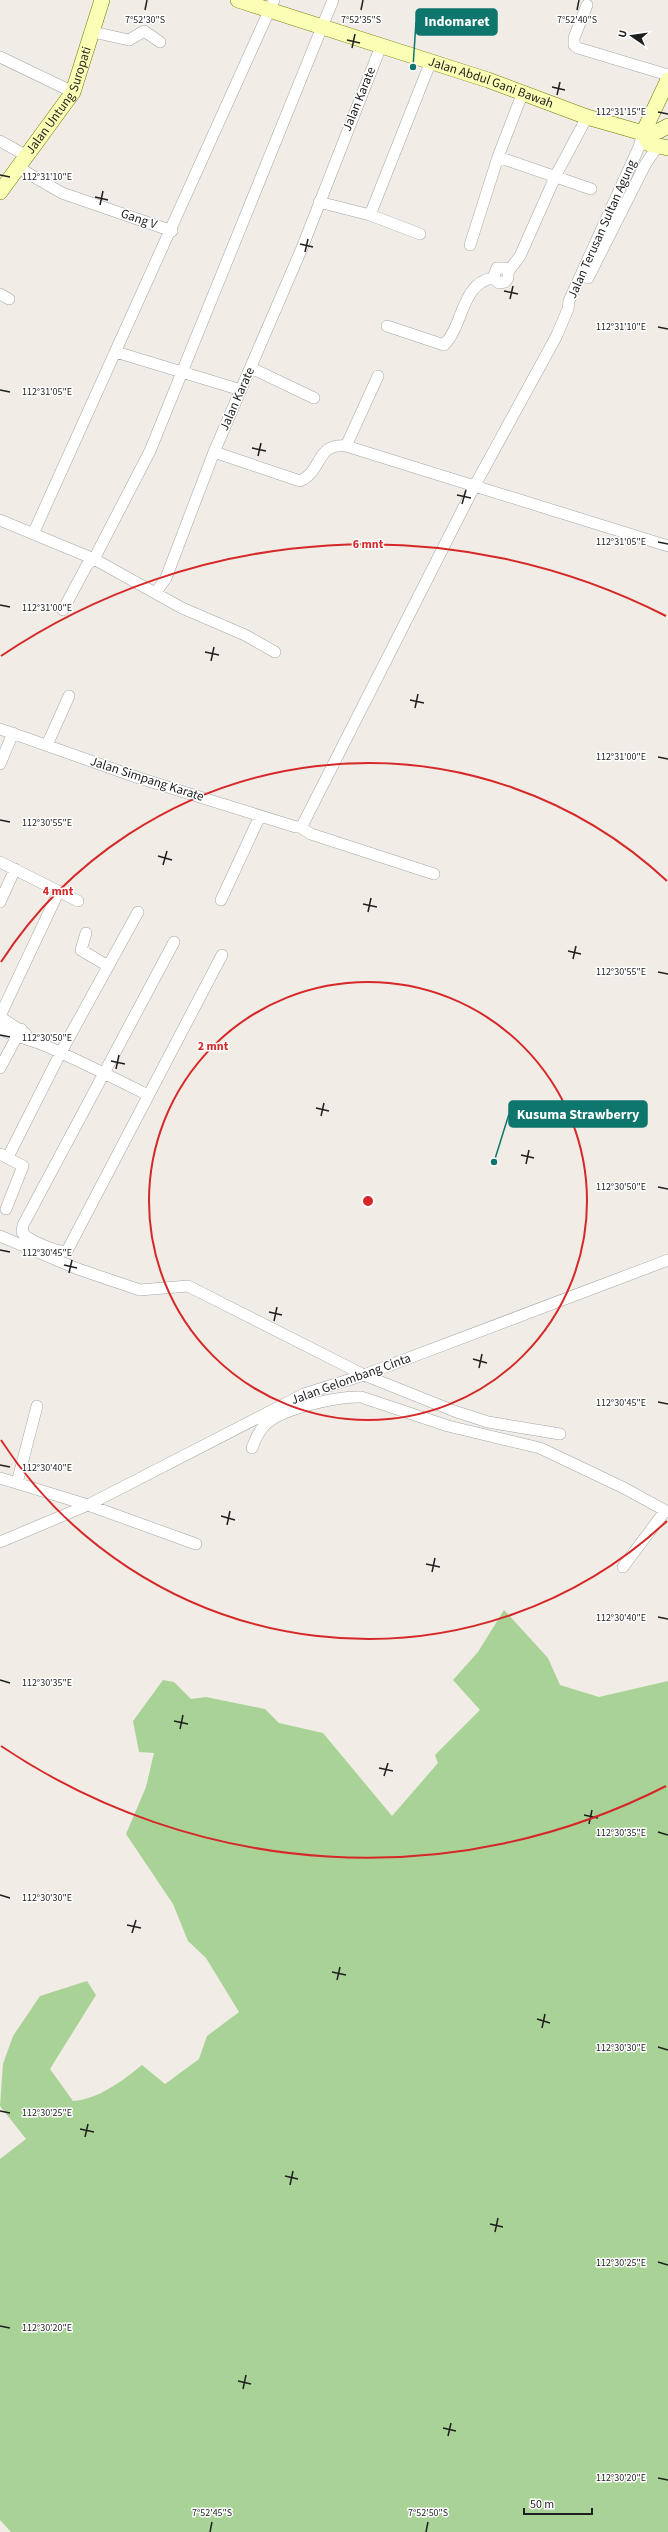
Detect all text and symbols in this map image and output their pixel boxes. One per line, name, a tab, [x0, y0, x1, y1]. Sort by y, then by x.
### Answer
callout: Indomaret	[416, 9, 497, 35]
text: Indomaret	[424, 12, 490, 32]
text: 7°52'30"S	[125, 13, 165, 27]
text: 7°52'35"S	[341, 13, 381, 27]
text: 7°52'40"S	[557, 13, 597, 27]
north arrow	[612, 16, 652, 56]
text: U	[615, 29, 631, 39]
street label: Jalan Untung Suropati	[22, 44, 96, 158]
street label: Jalan Abdul Gani Bawah	[426, 52, 556, 113]
street label: Jalan Karate	[338, 64, 380, 134]
text: 112°31'15"E	[596, 105, 646, 119]
street label: Jalan Terusan Sultan Agung	[563, 156, 641, 301]
text: 112°31'10"E	[22, 170, 72, 184]
street label: Gang V	[118, 204, 160, 234]
text: 112°31'10"E	[596, 320, 646, 334]
street label: Jalan Karate	[215, 364, 259, 434]
text: 112°31'05"E	[22, 385, 72, 399]
text: 112°31'05"E	[596, 535, 646, 549]
text: 6 mnt	[353, 536, 384, 553]
text: 112°31'00"E	[22, 601, 72, 615]
text: 112°31'00"E	[596, 750, 646, 764]
street label: Jalan Simpang Karate	[88, 752, 206, 806]
text: 112°30'55"E	[22, 816, 72, 830]
text: 4 mnt	[43, 883, 74, 900]
text: 112°30'55"E	[596, 965, 646, 979]
text: 112°30'50"E	[22, 1031, 72, 1045]
text: 2 mnt	[198, 1038, 229, 1055]
callout: Kusuma Strawberry	[509, 1101, 647, 1127]
text: Kusuma Strawberry	[517, 1105, 640, 1125]
text: 112°30'50"E	[596, 1180, 646, 1194]
centre of rings	[361, 1194, 375, 1208]
text: 112°30'45"E	[22, 1246, 72, 1260]
street label: Jalan Gelombang Cinta	[289, 1349, 413, 1409]
text: 112°30'45"E	[596, 1396, 646, 1410]
text: 112°30'40"E	[22, 1461, 72, 1475]
text: 112°30'40"E	[596, 1611, 646, 1625]
text: 112°30'35"E	[22, 1676, 72, 1690]
text: 112°30'35"E	[596, 1826, 646, 1840]
text: 112°30'30"E	[22, 1891, 72, 1905]
text: 112°30'30"E	[596, 2041, 646, 2055]
text: 112°30'25"E	[22, 2106, 72, 2120]
text: 112°30'25"E	[596, 2256, 646, 2270]
text: 112°30'20"E	[22, 2321, 72, 2335]
text: 112°30'20"E	[596, 2471, 646, 2485]
scale bar	[524, 2490, 592, 2516]
text: 50 m	[530, 2496, 554, 2513]
text: 7°52'45"S	[192, 2506, 232, 2520]
text: 7°52'50"S	[408, 2506, 448, 2520]

